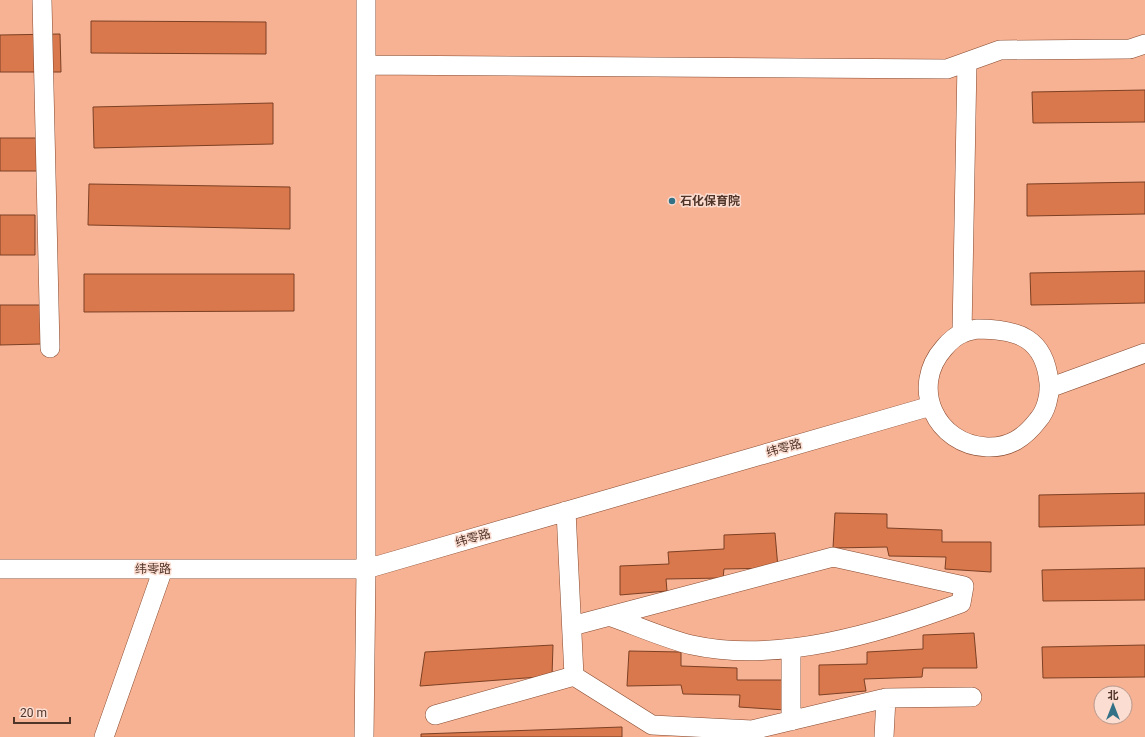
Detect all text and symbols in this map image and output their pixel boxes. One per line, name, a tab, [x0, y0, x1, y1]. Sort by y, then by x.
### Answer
place label: 石化保育院	[680, 194, 740, 208]
marker: 石化保育院	[667, 196, 677, 206]
street label: 纬零路	[765, 436, 803, 460]
street label: 纬零路	[454, 526, 492, 550]
street label: 纬零路	[135, 562, 171, 576]
north arrow	[1093, 685, 1133, 725]
text: 北	[1108, 689, 1119, 702]
scale bar	[14, 699, 70, 725]
text: 20 m	[20, 706, 47, 720]

